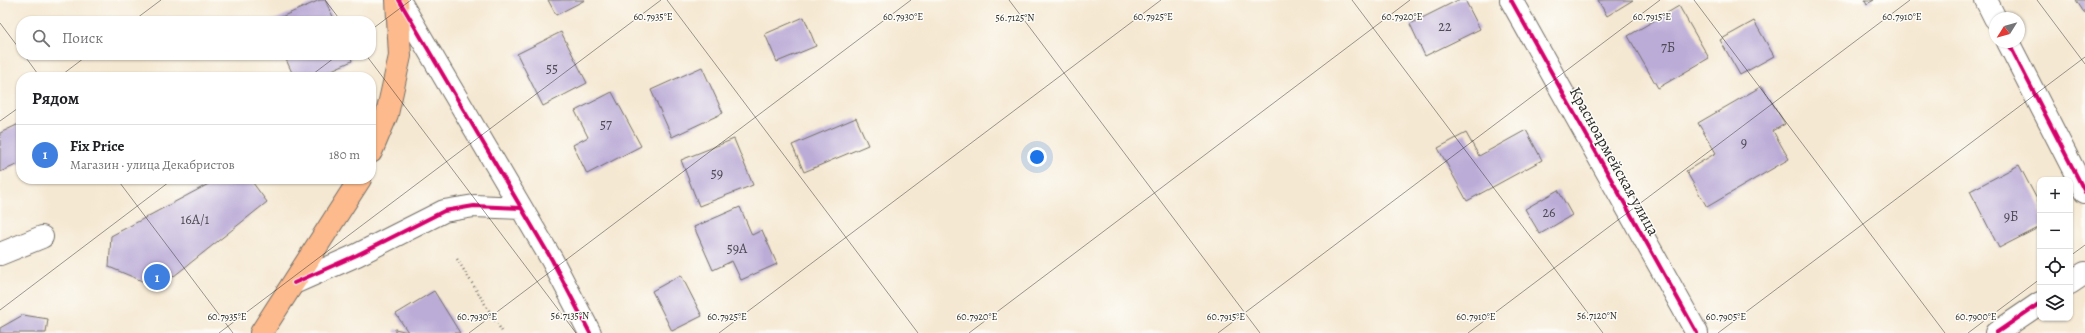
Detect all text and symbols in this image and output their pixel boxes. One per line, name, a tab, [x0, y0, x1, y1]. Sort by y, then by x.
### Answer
text: 60.7935°E	[633, 10, 673, 23]
text: 60.7930°E	[883, 10, 923, 23]
text: 60.7925°E	[1133, 10, 1173, 23]
text: 60.7920°E	[1382, 10, 1422, 23]
text: 60.7915°E	[1633, 10, 1671, 23]
text: 60.7910°E	[1882, 10, 1922, 23]
text: 56.7125°N	[996, 11, 1034, 24]
north arrow	[1989, 12, 2025, 48]
search box	[16, 16, 376, 60]
house number: 22	[1438, 17, 1452, 36]
icon: search	[30, 27, 52, 49]
text: Поиск	[62, 28, 103, 48]
house number: 7Б	[1661, 38, 1675, 57]
house number: 55	[546, 59, 558, 78]
street label: Красноармейская улица	[1564, 83, 1665, 240]
text: Рядом	[32, 87, 79, 110]
house number: 57	[600, 115, 612, 134]
house number: 9	[1741, 133, 1747, 152]
text: Fix Price	[70, 136, 124, 156]
text: 1	[43, 146, 47, 163]
text: 180 m	[329, 146, 360, 163]
your location	[1027, 147, 1047, 167]
text: Магазин · улица Декабристов	[70, 156, 235, 173]
house number: 59	[711, 164, 723, 183]
map controls	[2037, 177, 2073, 321]
button: +	[2037, 177, 2073, 213]
house number: 26	[1542, 203, 1556, 222]
house number: 9Б	[2004, 207, 2018, 226]
house number: 16А/1	[181, 210, 210, 229]
button: −	[2037, 213, 2073, 249]
house number: 59А	[727, 239, 748, 258]
button: locate	[2037, 249, 2073, 285]
pin: 1	[144, 262, 170, 292]
button: layers	[2037, 285, 2073, 321]
text: 56.7135°N	[551, 309, 589, 322]
text: 56.7120°N	[1577, 309, 1617, 322]
text: 60.7935°E	[207, 310, 247, 323]
text: 60.7930°E	[457, 310, 497, 323]
text: 60.7925°E	[707, 310, 747, 323]
text: 60.7920°E	[957, 310, 997, 323]
text: 60.7915°E	[1207, 310, 1245, 323]
text: 60.7910°E	[1456, 310, 1496, 323]
text: 60.7905°E	[1706, 310, 1746, 323]
text: 60.7900°E	[1955, 310, 1997, 323]

